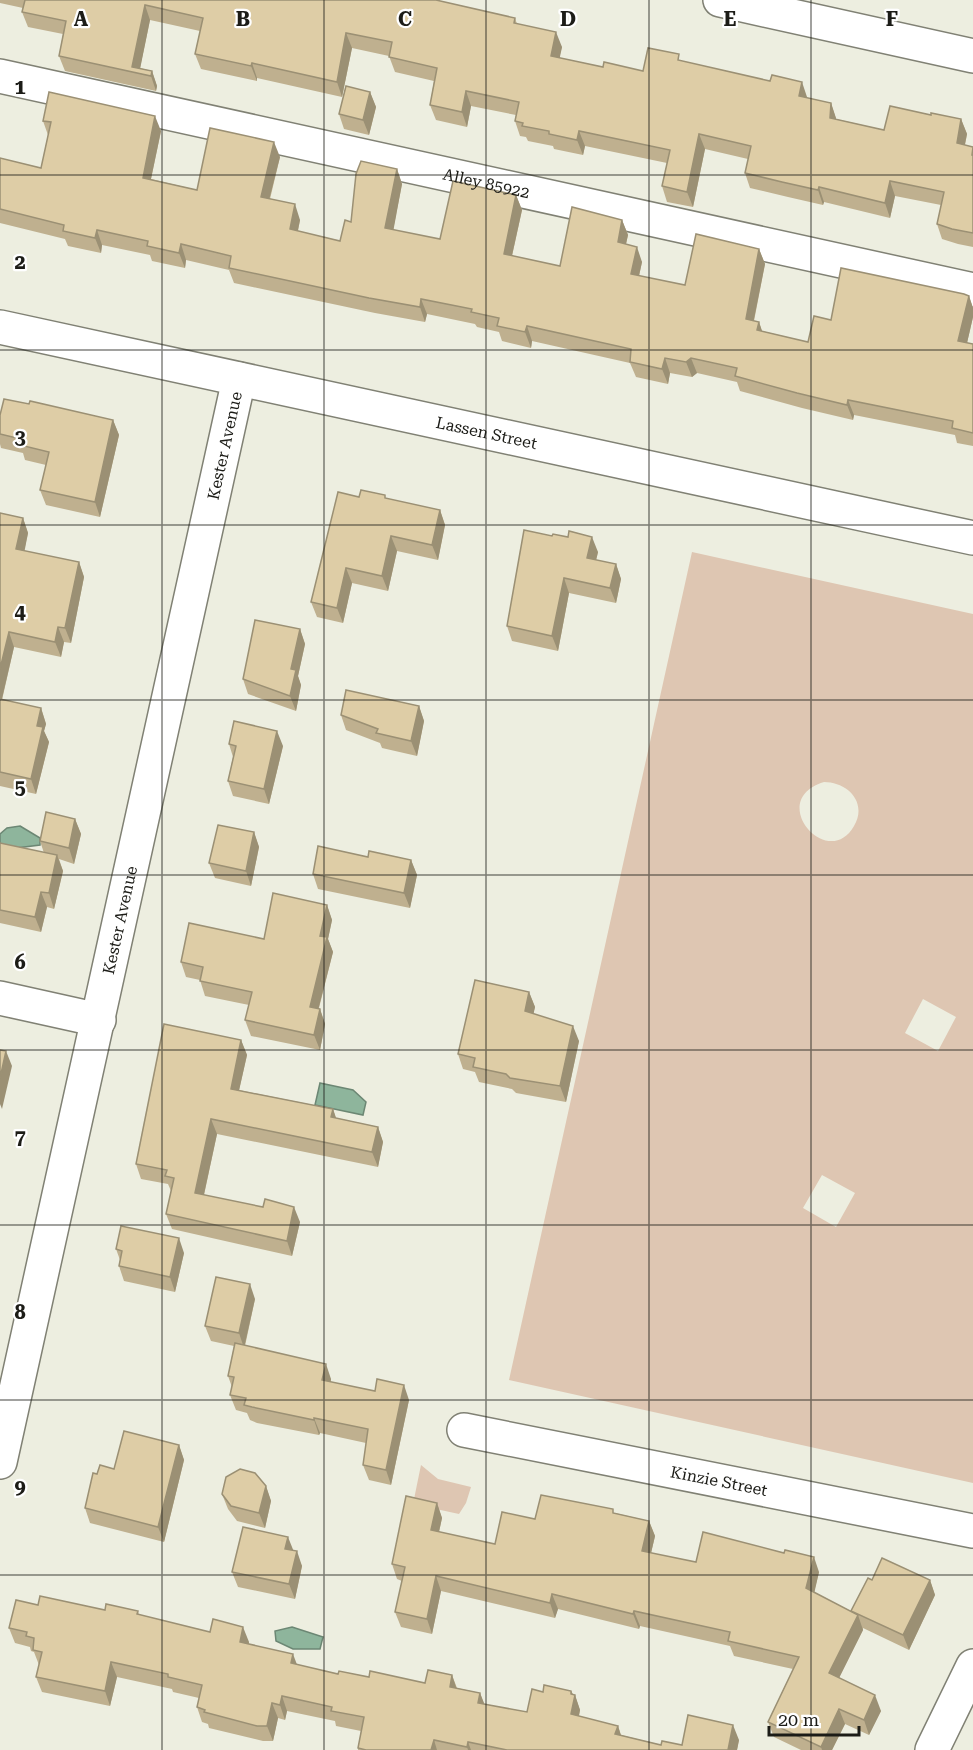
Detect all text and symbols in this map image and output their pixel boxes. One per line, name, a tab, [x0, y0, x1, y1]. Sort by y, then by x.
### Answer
text: A	[74, 7, 89, 31]
text: B	[236, 7, 250, 31]
text: C	[398, 7, 412, 31]
text: D	[560, 7, 576, 31]
text: E	[724, 7, 737, 31]
text: F	[886, 7, 898, 31]
text: 1	[14, 75, 26, 99]
street label: Alley 85922	[441, 165, 531, 202]
text: 2	[14, 250, 26, 274]
street label: Kester Avenue	[204, 389, 246, 502]
street label: Lassen Street	[434, 413, 539, 453]
text: 3	[14, 425, 26, 449]
text: 4	[14, 600, 26, 624]
text: 5	[14, 775, 26, 799]
street label: Kester Avenue	[99, 864, 141, 976]
text: 6	[14, 950, 26, 974]
text: 7	[14, 1125, 26, 1149]
text: 8	[14, 1300, 26, 1324]
street label: Kinzie Street	[669, 1462, 769, 1500]
text: 9	[14, 1475, 26, 1499]
scale bar	[769, 1699, 859, 1737]
text: 20 m	[778, 1709, 819, 1730]

